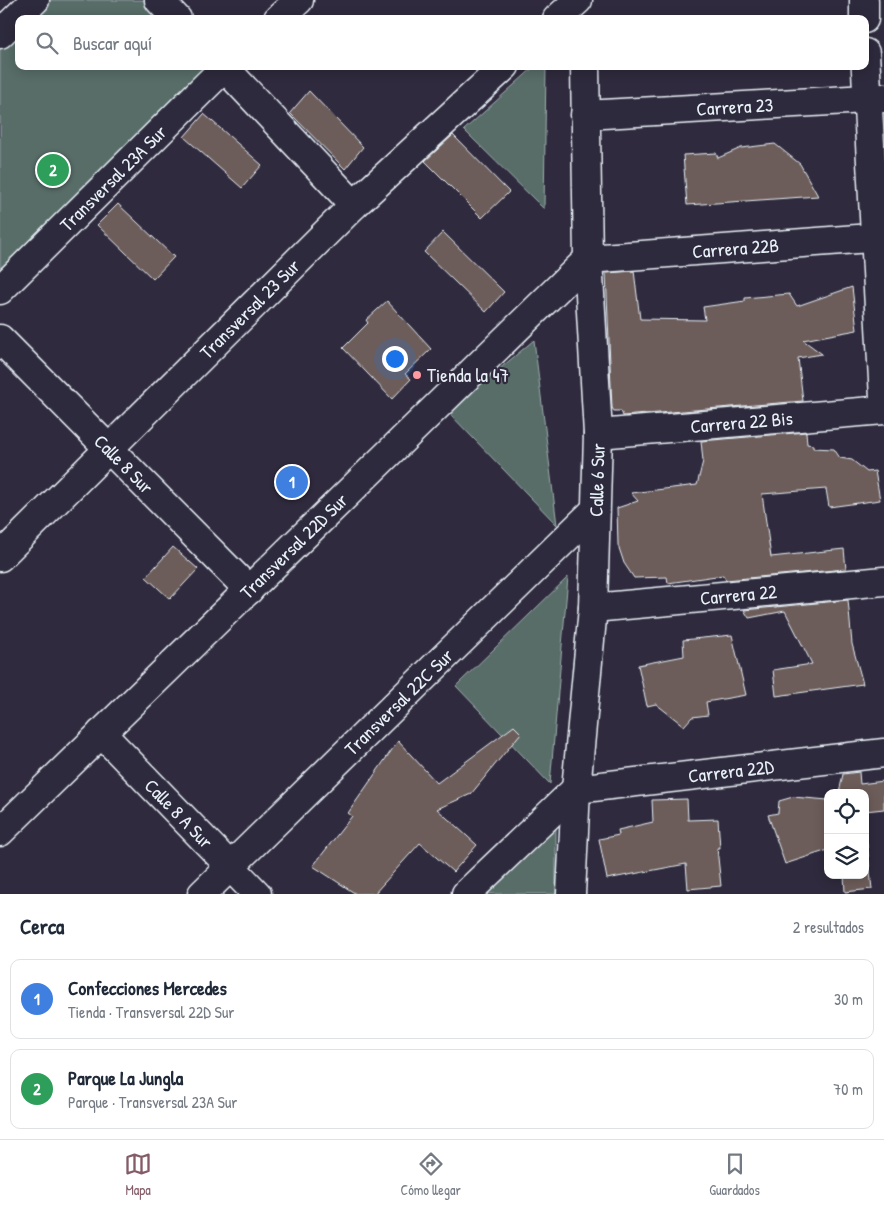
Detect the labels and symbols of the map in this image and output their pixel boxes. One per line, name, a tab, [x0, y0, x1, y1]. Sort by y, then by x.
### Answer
street label: Carrera 23	[696, 91, 774, 122]
street label: Transversal 23A Sur	[54, 119, 173, 237]
pin: 2	[37, 151, 69, 189]
street label: Carrera 22B	[691, 232, 780, 264]
street label: Transversal 23 Sur	[194, 253, 306, 364]
your location	[382, 346, 408, 372]
place label: Tienda la 47	[427, 362, 509, 388]
marker: Tienda la 47	[411, 369, 423, 381]
street label: Carrera 22 Bis	[689, 405, 794, 439]
street label: Calle 8 Sur	[89, 428, 160, 500]
street label: Calle 6 Sur	[583, 442, 611, 517]
pin: 1	[276, 463, 308, 501]
street label: Transversal 22D Sur	[234, 487, 354, 604]
street label: Carrera 22	[699, 578, 778, 611]
street label: Transversal 22C Sur	[339, 642, 459, 761]
street label: Carrera 22D	[687, 753, 775, 789]
street label: Calle 8 A Sur	[139, 773, 219, 855]

